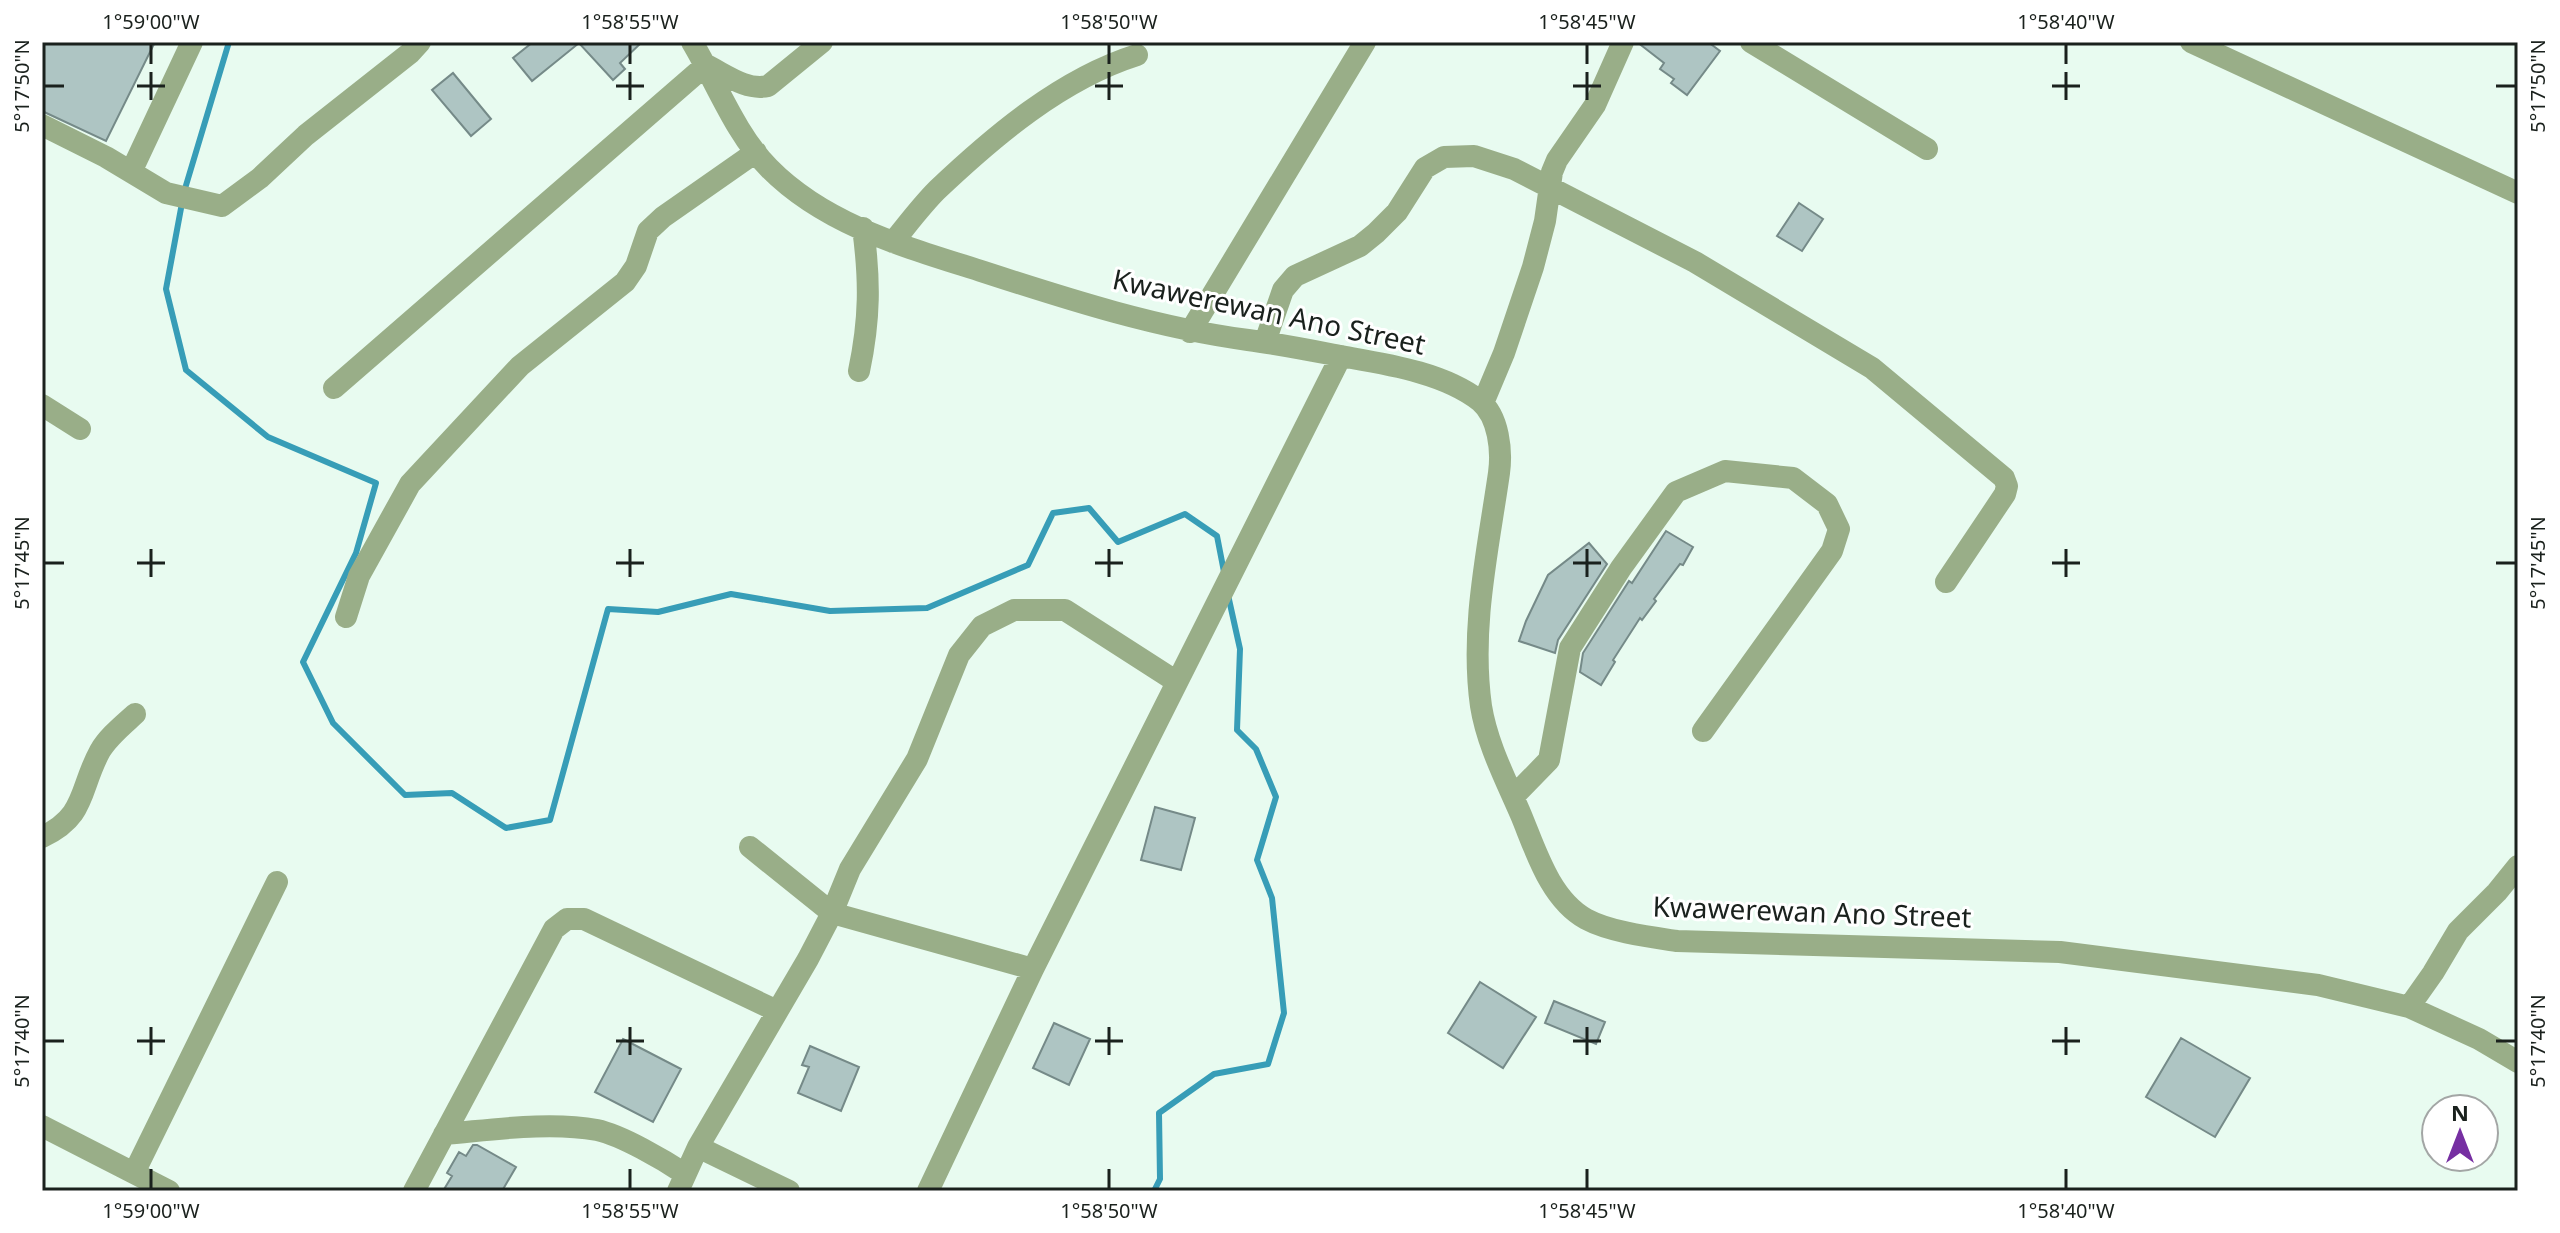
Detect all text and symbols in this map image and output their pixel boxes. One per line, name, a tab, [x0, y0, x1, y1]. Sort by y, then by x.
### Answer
text: 1°59'00"W	[102, 8, 200, 35]
text: 1°58'55"W	[581, 8, 679, 35]
text: 1°58'50"W	[1060, 8, 1158, 35]
text: 1°58'45"W	[1538, 8, 1636, 35]
text: 1°58'40"W	[2017, 8, 2115, 35]
text: 5°17'50"N	[8, 39, 35, 133]
text: 5°17'50"N	[2524, 39, 2551, 133]
street label: Kwawerewan Ano Street	[1109, 259, 1429, 363]
text: 5°17'45"N	[8, 516, 35, 610]
text: 5°17'45"N	[2524, 516, 2551, 610]
street label: Kwawerewan Ano Street	[1652, 886, 1972, 936]
text: 5°17'40"N	[8, 994, 35, 1088]
text: 5°17'40"N	[2524, 994, 2551, 1088]
north arrow	[2420, 1093, 2500, 1173]
text: N	[2451, 1097, 2469, 1127]
text: 1°59'00"W	[102, 1197, 200, 1224]
text: 1°58'55"W	[581, 1197, 679, 1224]
text: 1°58'50"W	[1060, 1197, 1158, 1224]
text: 1°58'45"W	[1538, 1197, 1636, 1224]
text: 1°58'40"W	[2017, 1197, 2115, 1224]

